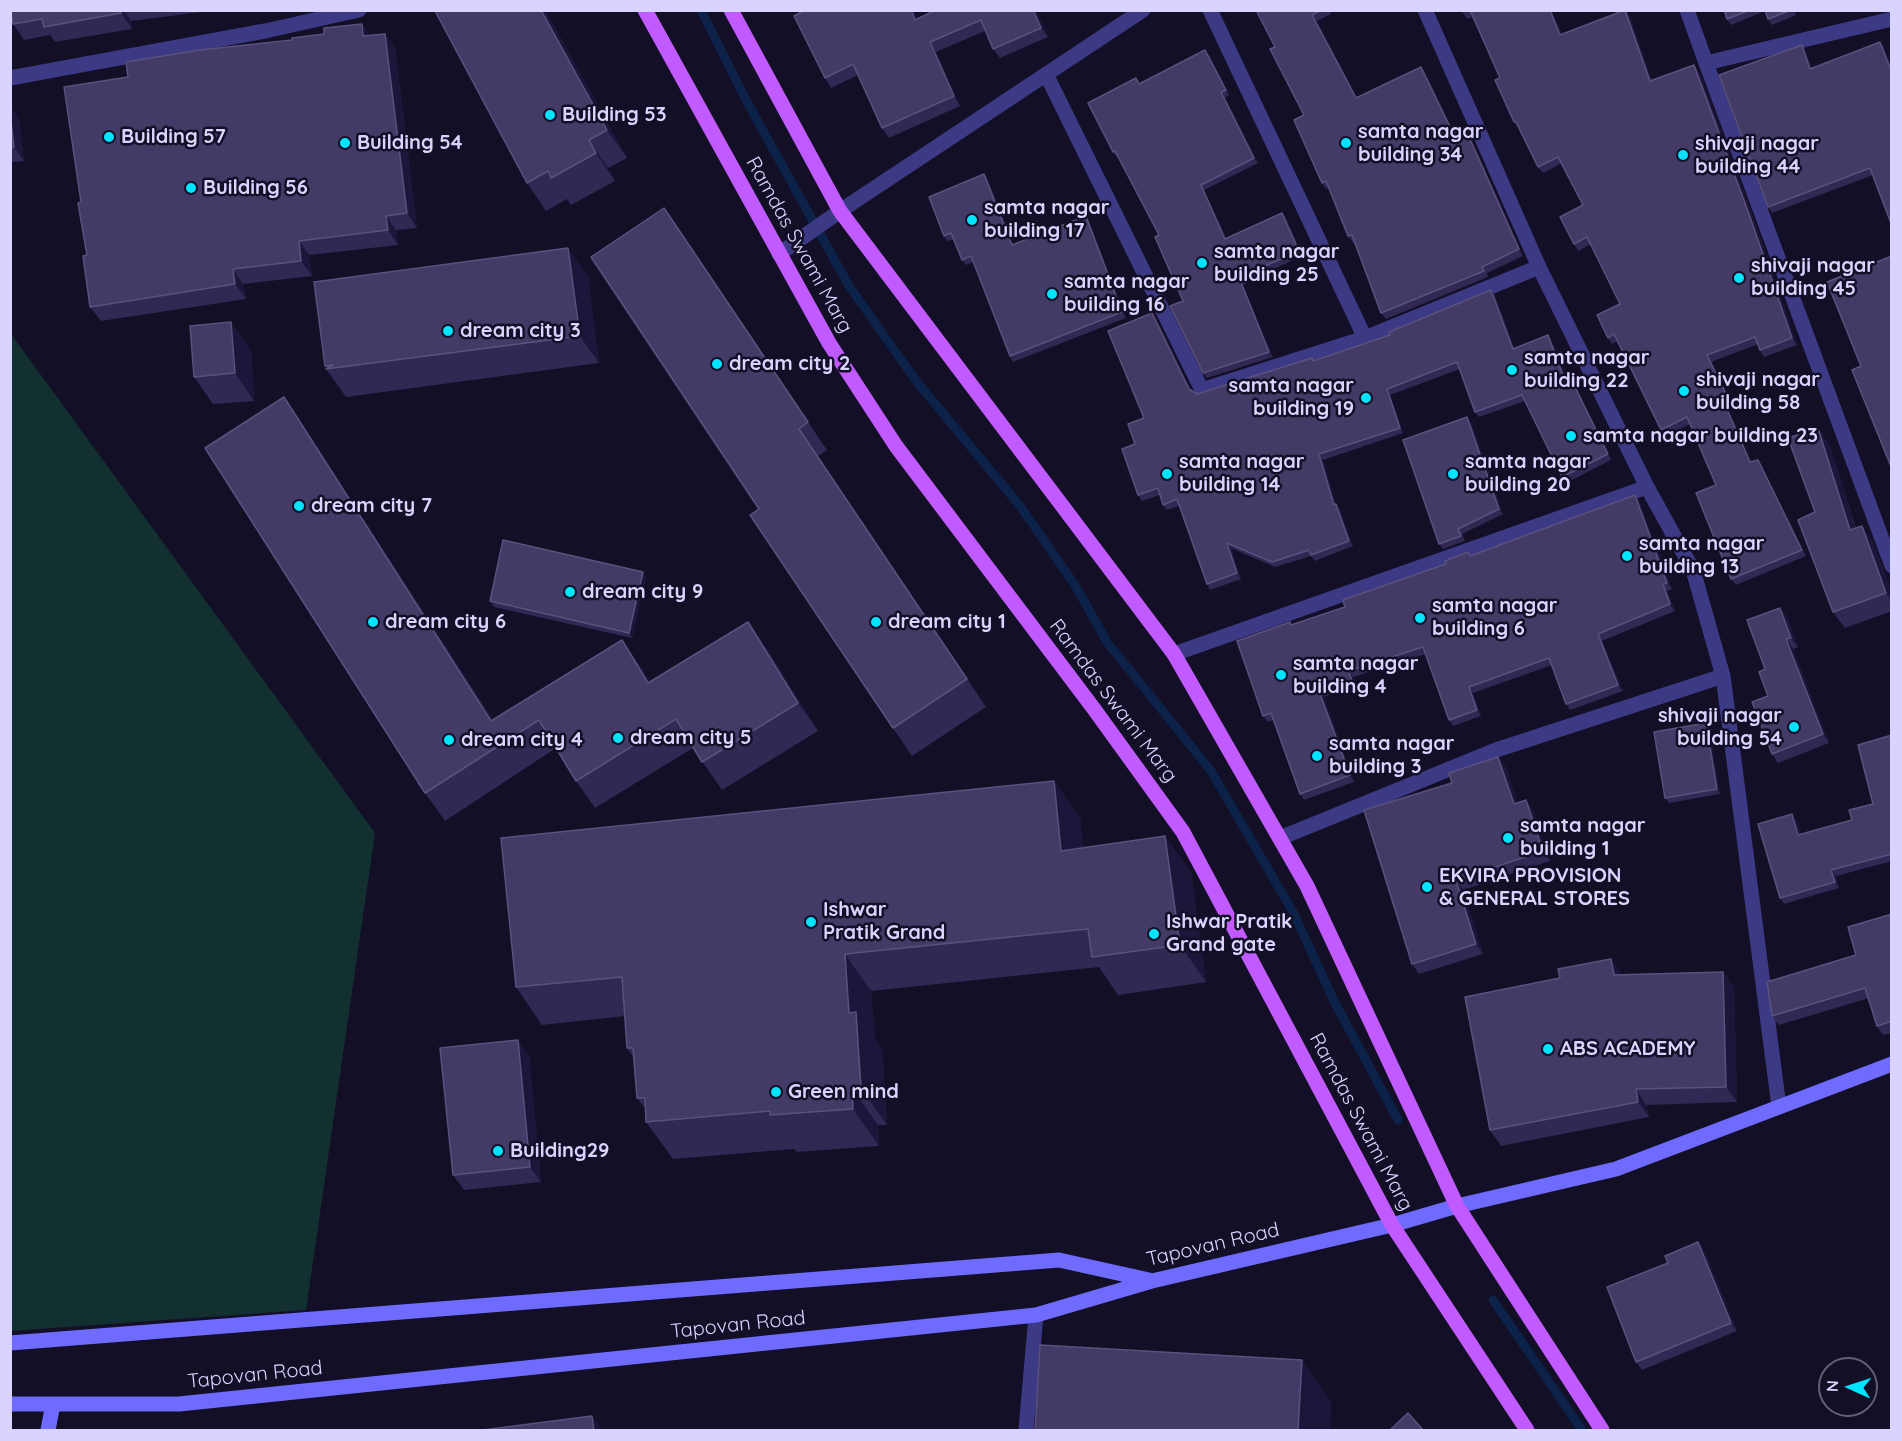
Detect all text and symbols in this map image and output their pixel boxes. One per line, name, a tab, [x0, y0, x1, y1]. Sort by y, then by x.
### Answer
place label: Building 53	[562, 103, 667, 127]
marker: Building 53	[543, 108, 557, 122]
place label: samta nagar building 34	[1358, 120, 1484, 167]
place label: Building 57	[121, 125, 226, 149]
marker: Building 57	[102, 130, 116, 144]
place label: Building 54	[357, 131, 463, 155]
place label: shivaji nagar building 44	[1695, 132, 1819, 179]
marker: Building 54	[338, 136, 352, 150]
marker: samta nagar building 34	[1339, 136, 1353, 150]
marker: shivaji nagar building 44	[1676, 148, 1690, 162]
street label: Ramdas Swami Marg	[741, 153, 857, 337]
place label: Building 56	[203, 176, 308, 200]
marker: Building 56	[184, 181, 198, 195]
place label: samta nagar building 17	[984, 196, 1110, 243]
marker: samta nagar building 17	[965, 213, 979, 227]
place label: samta nagar building 25	[1214, 240, 1340, 287]
place label: shivaji nagar building 45	[1751, 254, 1875, 301]
marker: samta nagar building 25	[1195, 256, 1209, 270]
place label: samta nagar building 16	[1064, 270, 1190, 317]
marker: shivaji nagar building 45	[1732, 271, 1746, 285]
marker: samta nagar building 16	[1045, 287, 1059, 301]
place label: dream city 3	[460, 319, 581, 343]
marker: dream city 3	[441, 324, 455, 338]
place label: samta nagar building 22	[1524, 346, 1650, 393]
place label: dream city 2	[729, 352, 850, 376]
marker: dream city 2	[710, 357, 724, 371]
marker: samta nagar building 22	[1505, 363, 1519, 377]
place label: shivaji nagar building 58	[1696, 368, 1820, 415]
place label: samta nagar building 19	[1228, 374, 1354, 421]
marker: shivaji nagar building 58	[1677, 384, 1691, 398]
marker: samta nagar building 19	[1359, 391, 1373, 405]
place label: samta nagar building 23	[1583, 424, 1818, 448]
marker: samta nagar building 23	[1564, 429, 1578, 443]
place label: samta nagar building 14	[1179, 450, 1305, 497]
place label: samta nagar building 20	[1465, 450, 1591, 497]
marker: samta nagar building 14	[1160, 467, 1174, 481]
marker: samta nagar building 20	[1446, 467, 1460, 481]
place label: dream city 7	[311, 494, 432, 518]
marker: dream city 7	[292, 499, 306, 513]
place label: samta nagar building 13	[1639, 532, 1765, 579]
marker: samta nagar building 13	[1620, 549, 1634, 563]
place label: dream city 9	[582, 580, 703, 604]
marker: dream city 9	[563, 585, 577, 599]
place label: samta nagar building 6	[1432, 594, 1558, 641]
place label: dream city 6	[385, 610, 506, 634]
place label: dream city 1	[888, 610, 1006, 634]
marker: samta nagar building 6	[1413, 611, 1427, 625]
marker: dream city 6	[366, 615, 380, 629]
marker: dream city 1	[869, 615, 883, 629]
street label: Ramdas Swami Marg	[1044, 615, 1182, 787]
place label: samta nagar building 4	[1293, 652, 1419, 699]
marker: samta nagar building 4	[1274, 668, 1288, 682]
place label: shivaji nagar building 54	[1658, 704, 1782, 751]
marker: shivaji nagar building 54	[1787, 720, 1801, 734]
place label: dream city 5	[630, 726, 751, 750]
place label: dream city 4	[461, 728, 583, 752]
marker: dream city 5	[611, 731, 625, 745]
place label: samta nagar building 3	[1329, 732, 1455, 779]
marker: dream city 4	[442, 733, 456, 747]
marker: samta nagar building 3	[1310, 749, 1324, 763]
place label: samta nagar building 1	[1520, 814, 1646, 861]
marker: samta nagar building 1	[1501, 831, 1515, 845]
place label: EKVIRA PROVISION & GENERAL STORES	[1439, 864, 1630, 911]
marker: EKVIRA PROVISION & GENERAL STORES	[1420, 880, 1434, 894]
place label: Ishwar Pratik Grand	[823, 898, 945, 945]
place label: Ishwar Pratik Grand gate	[1166, 910, 1292, 957]
marker: Ishwar Pratik Grand	[804, 915, 818, 929]
marker: Ishwar Pratik Grand gate	[1147, 927, 1161, 941]
street label: Ramdas Swami Marg	[1304, 1029, 1418, 1215]
place label: ABS ACADEMY	[1560, 1037, 1695, 1061]
marker: ABS ACADEMY	[1541, 1042, 1555, 1056]
place label: Green mind	[788, 1080, 899, 1104]
marker: Green mind	[769, 1085, 783, 1099]
place label: Building29	[510, 1139, 609, 1163]
marker: Building29	[491, 1144, 505, 1158]
street label: Tapovan Road	[1144, 1218, 1282, 1272]
street label: Tapovan Road	[669, 1306, 807, 1344]
street label: Tapovan Road	[186, 1356, 324, 1394]
north arrow	[1818, 1357, 1878, 1417]
text: N	[1822, 1380, 1842, 1393]

